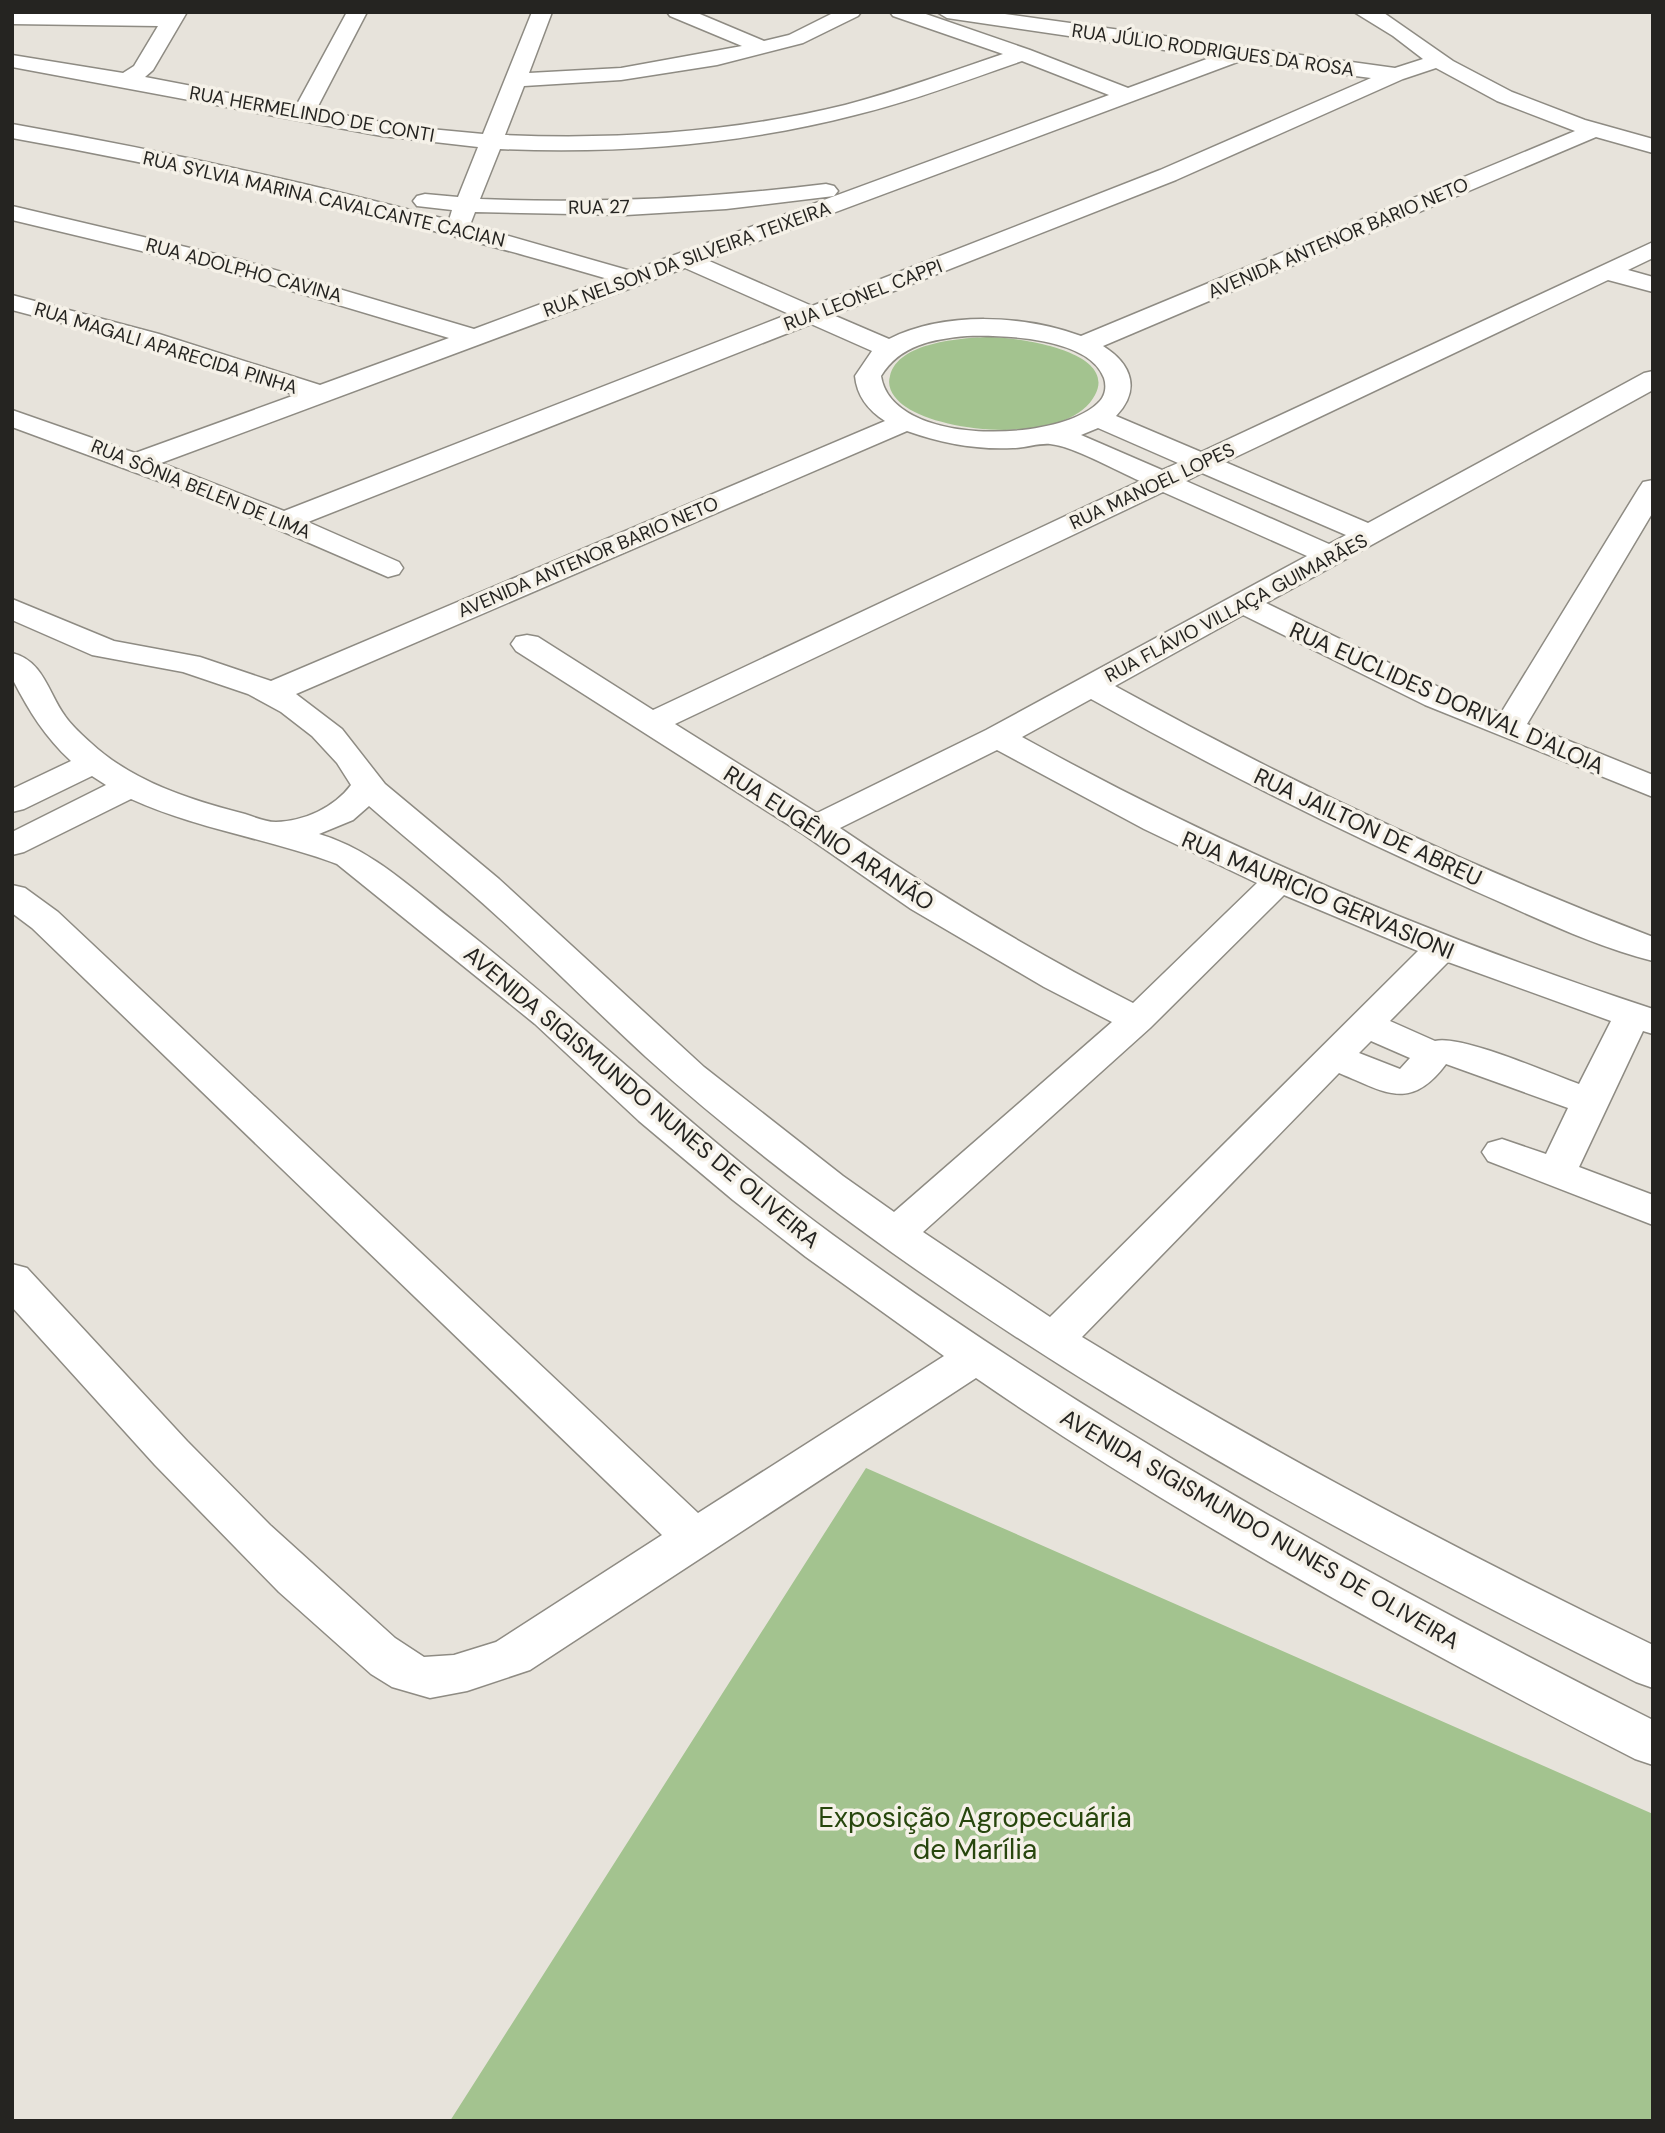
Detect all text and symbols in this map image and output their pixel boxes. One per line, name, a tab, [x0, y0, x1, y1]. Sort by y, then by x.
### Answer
street label: RUA JÚLIO RODRIGUES DA ROSA	[1070, 18, 1356, 82]
street label: RUA HERMELINDO DE CONTI	[188, 80, 436, 148]
street label: RUA SYLVIA MARINA CAVALCANTE CACIAN	[141, 145, 507, 253]
street label: AVENIDA ANTENOR BARIO NETO	[1204, 172, 1472, 304]
street label: RUA 27	[568, 194, 630, 220]
street label: RUA NELSON DA SILVEIRA TEIXEIRA	[540, 195, 835, 323]
street label: RUA ADOLPHO CAVINA	[143, 232, 345, 308]
street label: RUA LEONEL CAPPI	[780, 253, 946, 337]
street label: RUA MAGALI APARECIDA PINHA	[31, 296, 301, 400]
street label: RUA SÔNIA BELEN DE LIMA	[87, 433, 315, 545]
street label: RUA MANOEL LOPES	[1065, 437, 1239, 535]
street label: AVENIDA ANTENOR BARIO NETO	[454, 491, 722, 623]
street label: RUA FLÁVIO VILLAÇA GUIMARÃES	[1100, 528, 1372, 688]
street label: RUA EUCLIDES DORIVAL D'ALOIA	[1285, 615, 1609, 781]
street label: RUA EUGÊNIO ARANÃO	[718, 759, 940, 917]
street label: RUA JAILTON DE ABREU	[1249, 761, 1487, 893]
street label: RUA MAURICIO GERVASIONI	[1177, 824, 1459, 966]
street label: AVENIDA SIGISMUNDO NUNES DE OLIVEIRA	[458, 939, 826, 1255]
street label: AVENIDA SIGISMUNDO NUNES DE OLIVEIRA	[1055, 1402, 1465, 1656]
park label: Exposição Agropecuária de Marília	[818, 1799, 1132, 1868]

